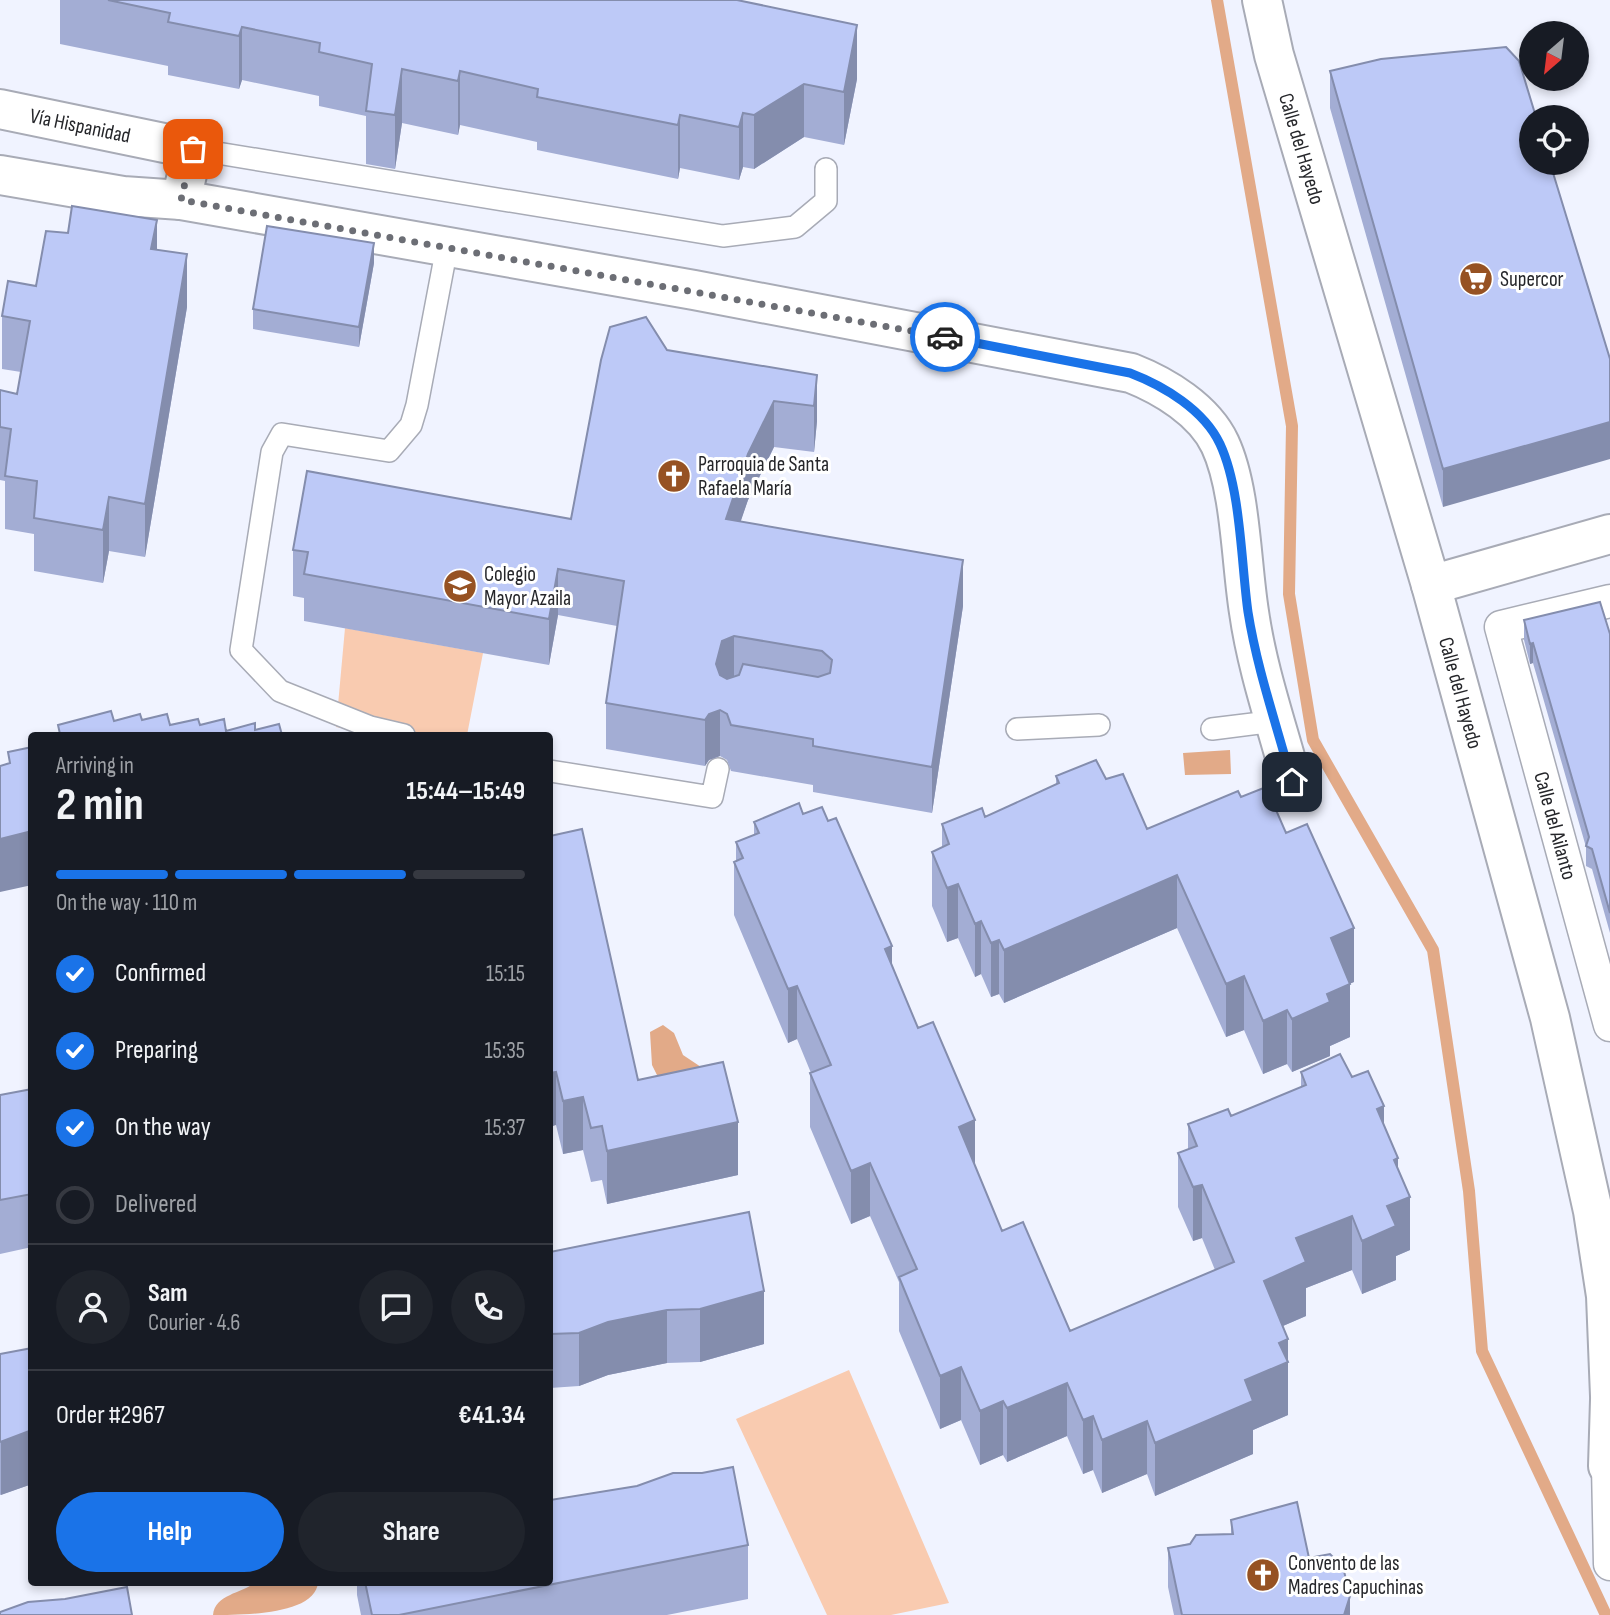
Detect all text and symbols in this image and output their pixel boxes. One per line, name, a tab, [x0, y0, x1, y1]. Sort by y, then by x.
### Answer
north arrow	[1519, 21, 1589, 91]
map controls	[1519, 21, 1589, 175]
street label: Calle del Hayedo	[1274, 90, 1330, 207]
street label: Vía Hispanidad	[28, 103, 133, 148]
button: locate	[1519, 105, 1589, 175]
pin	[163, 119, 223, 179]
icon: bag	[174, 130, 212, 168]
supermarket icon: Supercor	[1457, 260, 1495, 298]
place label: Supercor	[1500, 267, 1564, 292]
courier	[910, 302, 980, 372]
icon: car	[926, 318, 964, 356]
place label: Parroquia de Santa Rafaela María	[698, 452, 829, 501]
church icon: Parroquia de Santa Rafaela María	[655, 457, 693, 495]
place label: Colegio Mayor Azaila	[484, 562, 571, 611]
school or university icon: Colegio Mayor Azaila	[441, 567, 479, 605]
street label: Calle del Hayedo	[1433, 634, 1488, 751]
text: Arriving in	[56, 752, 134, 780]
pin	[1262, 752, 1322, 812]
icon: home	[1273, 763, 1311, 801]
street label: Calle del Ailanto	[1529, 769, 1582, 882]
text: 15:44–15:49	[406, 776, 525, 807]
text: 2 min	[56, 778, 144, 833]
text: On the way · 110 m	[56, 889, 197, 917]
icon: check	[56, 955, 94, 993]
text: Confirmed	[115, 958, 206, 989]
text: 15:15	[486, 960, 525, 988]
icon: check	[56, 1032, 94, 1070]
text: Preparing	[115, 1035, 198, 1066]
text: 15:35	[485, 1037, 525, 1065]
icon: check	[56, 1109, 94, 1147]
text: On the way	[115, 1112, 211, 1143]
text: 15:37	[485, 1114, 525, 1142]
text: Delivered	[115, 1189, 197, 1220]
button: person	[56, 1270, 130, 1344]
button: chat	[359, 1270, 433, 1344]
button: phone	[451, 1270, 525, 1344]
text: Sam	[148, 1278, 188, 1309]
text: Courier · 4.6	[148, 1309, 240, 1337]
text: Order #2967	[56, 1400, 165, 1431]
text: €41.34	[458, 1400, 525, 1431]
button: Help	[56, 1492, 284, 1572]
button: Share	[298, 1492, 525, 1572]
place label: Convento de las Madres Capuchinas	[1288, 1551, 1424, 1600]
church icon: Convento de las Madres Capuchinas	[1244, 1556, 1282, 1594]

